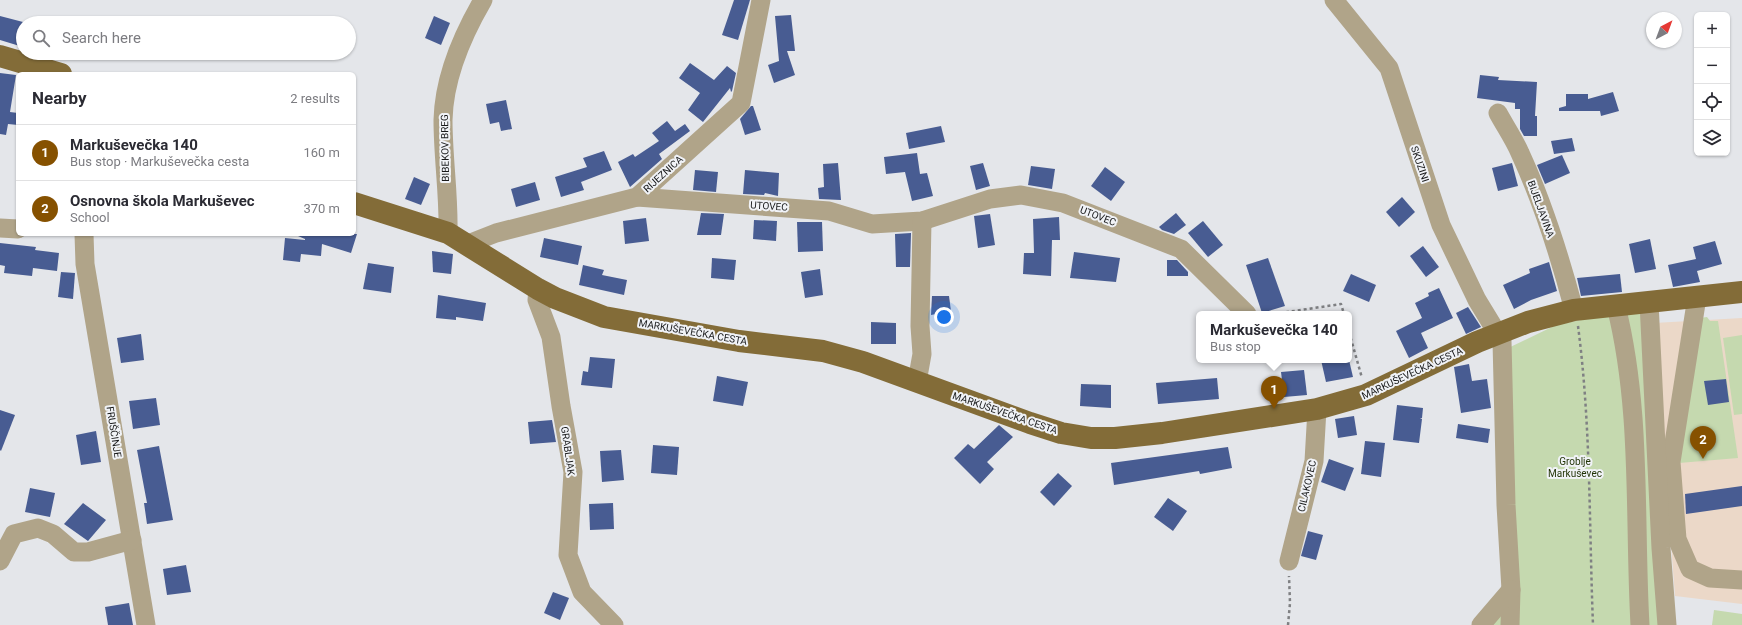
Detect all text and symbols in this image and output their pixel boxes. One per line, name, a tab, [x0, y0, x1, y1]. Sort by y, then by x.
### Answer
north arrow	[1646, 12, 1682, 48]
map controls	[1694, 12, 1730, 156]
button: +	[1694, 12, 1730, 48]
search box	[16, 16, 356, 60]
icon: search	[30, 27, 52, 49]
text: Search here	[62, 29, 141, 47]
button: −	[1694, 48, 1730, 84]
button: locate	[1694, 84, 1730, 120]
text: Nearby	[32, 88, 87, 108]
text: 2 results	[290, 91, 340, 106]
street label: BIBEKOV BREG	[439, 114, 451, 182]
button: layers	[1694, 120, 1730, 156]
text: Markuševečka 140	[70, 136, 198, 154]
text: 1	[41, 145, 49, 160]
text: 160 m	[303, 145, 340, 160]
street label: SKUZINI	[1409, 145, 1431, 183]
street label: RIJEZNICA	[641, 153, 685, 194]
text: Bus stop · Markuševečka cesta	[70, 154, 249, 169]
street label: BIJELJAVINA	[1526, 179, 1557, 239]
text: Osnovna škola Markuševec	[70, 192, 255, 210]
street label: UTOVEC	[750, 199, 789, 213]
text: 2	[41, 201, 49, 216]
text: 370 m	[303, 201, 340, 216]
street label: UTOVEC	[1078, 204, 1118, 228]
text: School	[70, 210, 110, 225]
your location	[934, 307, 954, 327]
popup	[1196, 311, 1352, 363]
street label: MARKUŠEVEČKA CESTA	[638, 315, 749, 347]
text: Markuševečka 140	[1210, 321, 1338, 339]
text: Bus stop	[1210, 339, 1261, 354]
street label: MARKUŠEVEČKA CESTA	[1359, 343, 1465, 401]
pin: 1	[1261, 376, 1287, 409]
street label: MARKUŠEVEČKA CESTA	[951, 388, 1060, 436]
street label: FRUŠČINJE	[105, 405, 125, 459]
street label: GRABLJAK	[559, 426, 577, 477]
pin: 2	[1690, 426, 1716, 459]
park label: Groblje Markuševec	[1548, 456, 1602, 479]
street label: CILAKOVEC	[1296, 459, 1318, 513]

